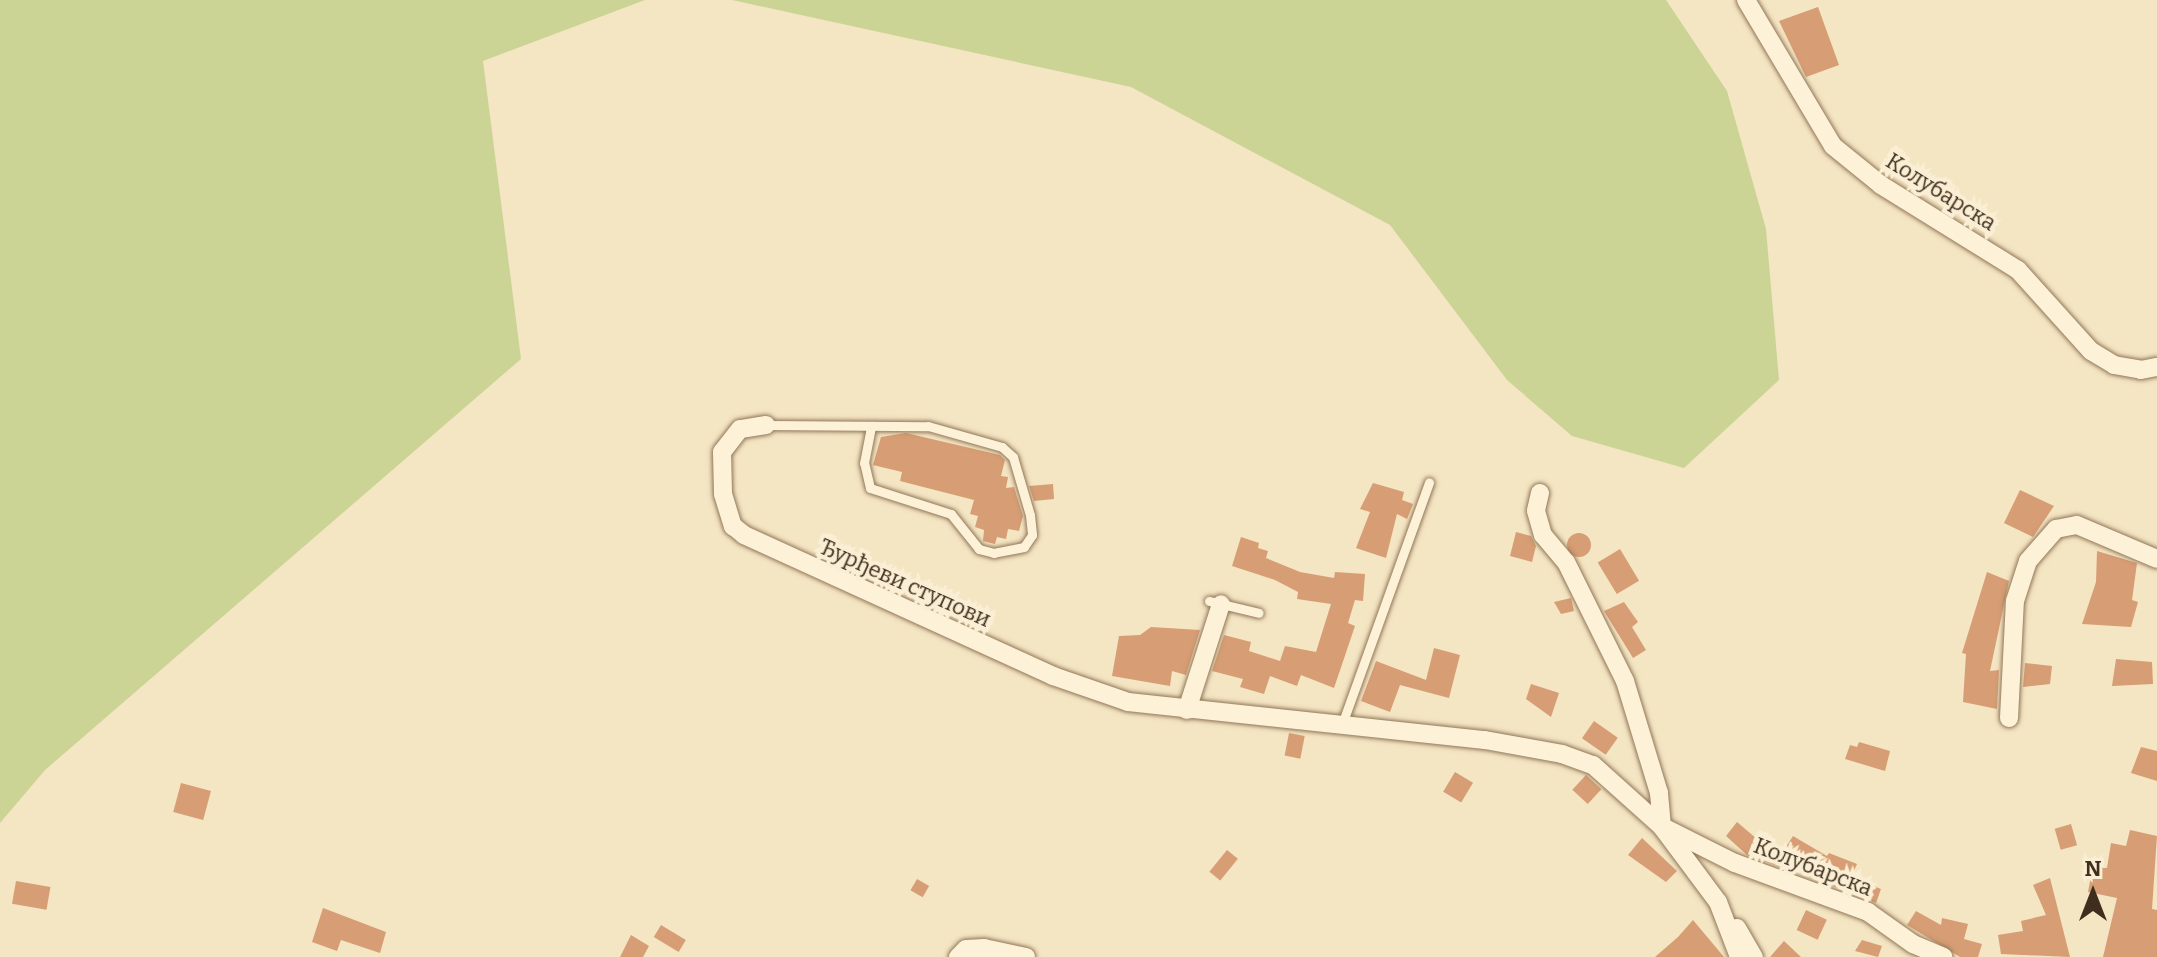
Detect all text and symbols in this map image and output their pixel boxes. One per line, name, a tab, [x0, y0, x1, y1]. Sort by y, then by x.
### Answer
street label: Колубарска	[1881, 148, 2001, 236]
street label: Ђурђеви ступови	[815, 533, 995, 633]
street label: Колубарска	[1750, 832, 1876, 902]
north arrow	[2053, 853, 2133, 933]
text: N	[2085, 855, 2101, 882]

